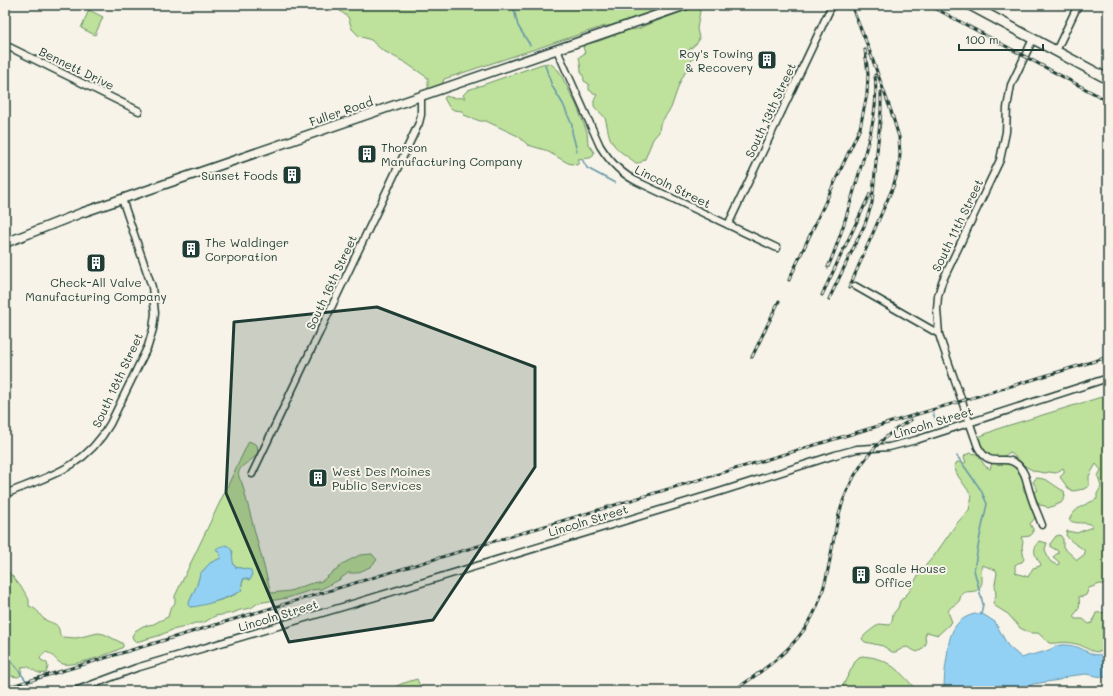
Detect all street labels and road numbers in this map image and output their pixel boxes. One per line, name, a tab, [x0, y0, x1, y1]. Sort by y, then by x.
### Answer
street label: Bennett Drive	[37, 43, 117, 93]
street label: South 13th Street	[741, 60, 799, 160]
street label: Fuller Road	[307, 92, 375, 129]
street label: Lincoln Street	[632, 161, 714, 211]
street label: South 11th Street	[928, 176, 986, 274]
street label: South 16th Street	[302, 232, 360, 332]
street label: South 18th Street	[88, 330, 146, 430]
street label: Lincoln Street	[891, 402, 975, 442]
street label: Lincoln Street	[546, 500, 630, 540]
street label: Lincoln Street	[236, 595, 320, 635]

